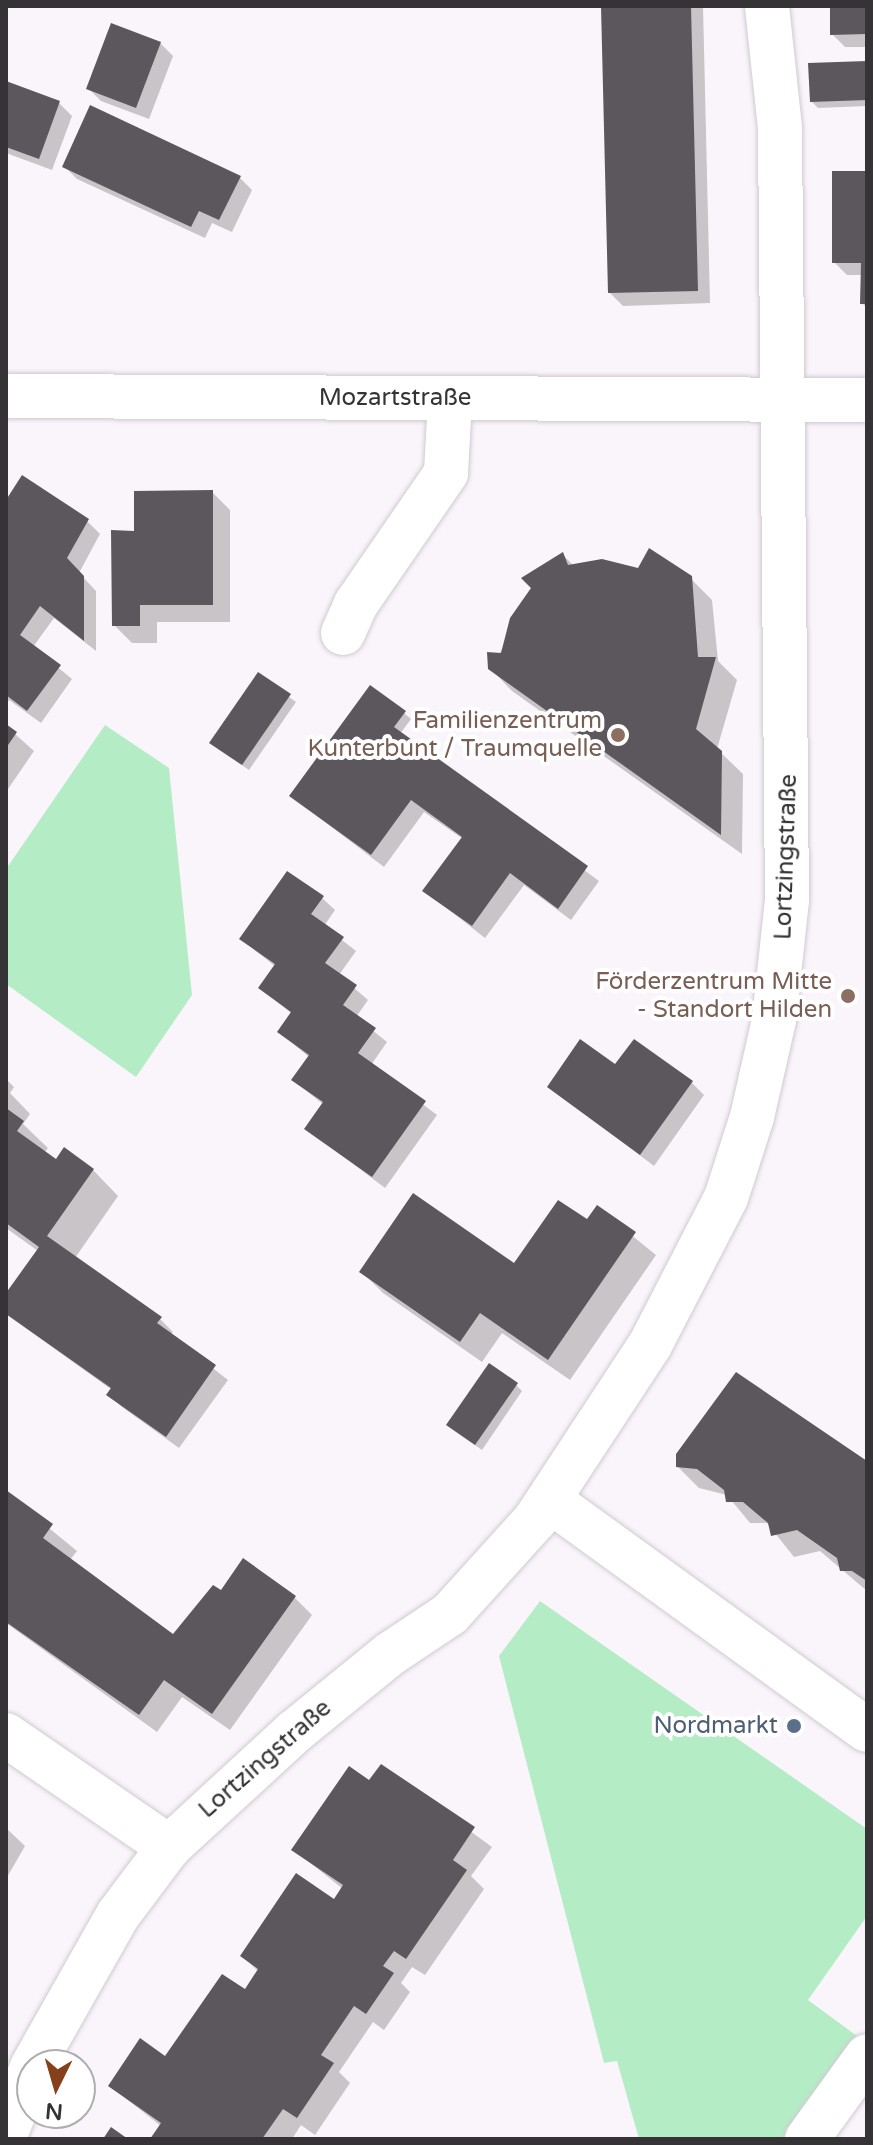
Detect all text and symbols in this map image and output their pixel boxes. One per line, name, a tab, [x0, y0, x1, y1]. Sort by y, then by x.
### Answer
street label: Mozartstraße	[319, 384, 471, 412]
place label: Familienzentrum Kunterbunt / Traumquelle	[308, 707, 602, 763]
marker: Familienzentrum Kunterbunt / Traumquelle	[609, 726, 627, 744]
street label: Lortzingstraße	[769, 774, 803, 940]
place label: Förderzentrum Mitte - Standort Hilden	[595, 968, 832, 1024]
marker: Förderzentrum Mitte - Standort Hilden	[839, 987, 857, 1005]
street label: Lortzingstraße	[193, 1694, 337, 1824]
place label: Nordmarkt	[654, 1712, 778, 1740]
marker: Nordmarkt	[785, 1717, 803, 1735]
north arrow	[16, 2049, 96, 2129]
text: N	[44, 2097, 64, 2125]

